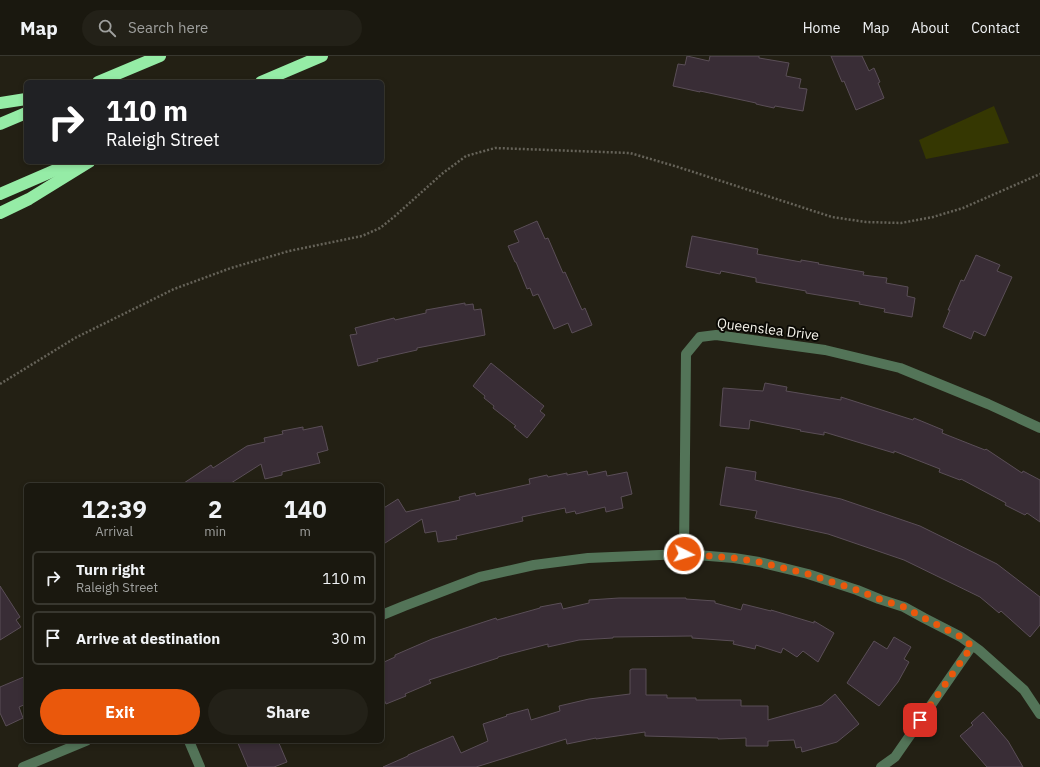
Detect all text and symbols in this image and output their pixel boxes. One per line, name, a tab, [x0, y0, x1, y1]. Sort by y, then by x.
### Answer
search box	[82, 10, 362, 46]
text: Map	[20, 16, 58, 40]
icon: search	[96, 17, 118, 39]
text: Search here	[128, 18, 208, 37]
text: Home	[803, 19, 840, 37]
text: Map	[862, 19, 889, 37]
text: About	[911, 19, 949, 37]
text: Contact	[971, 19, 1020, 37]
text: 110 m	[106, 92, 188, 129]
icon: right	[40, 96, 92, 148]
text: Raleigh Street	[106, 128, 220, 151]
street label: Queenslea Drive	[716, 314, 820, 344]
text: 12:39	[81, 493, 147, 525]
text: 2	[208, 493, 222, 525]
text: 140	[283, 493, 327, 525]
text: Arrival	[95, 523, 133, 540]
text: min	[204, 523, 226, 540]
text: m	[299, 523, 311, 540]
position arrow	[663, 533, 705, 575]
text: Turn right	[76, 560, 145, 579]
icon: right	[42, 567, 64, 589]
text: 110 m	[322, 569, 366, 588]
text: Raleigh Street	[76, 579, 158, 596]
icon: arrive	[42, 627, 64, 649]
text: Arrive at destination	[76, 629, 220, 648]
text: 30 m	[331, 629, 366, 648]
button: Exit	[40, 689, 200, 735]
button: Share	[208, 689, 368, 735]
pin	[903, 703, 937, 737]
icon: arrive	[909, 709, 931, 731]

